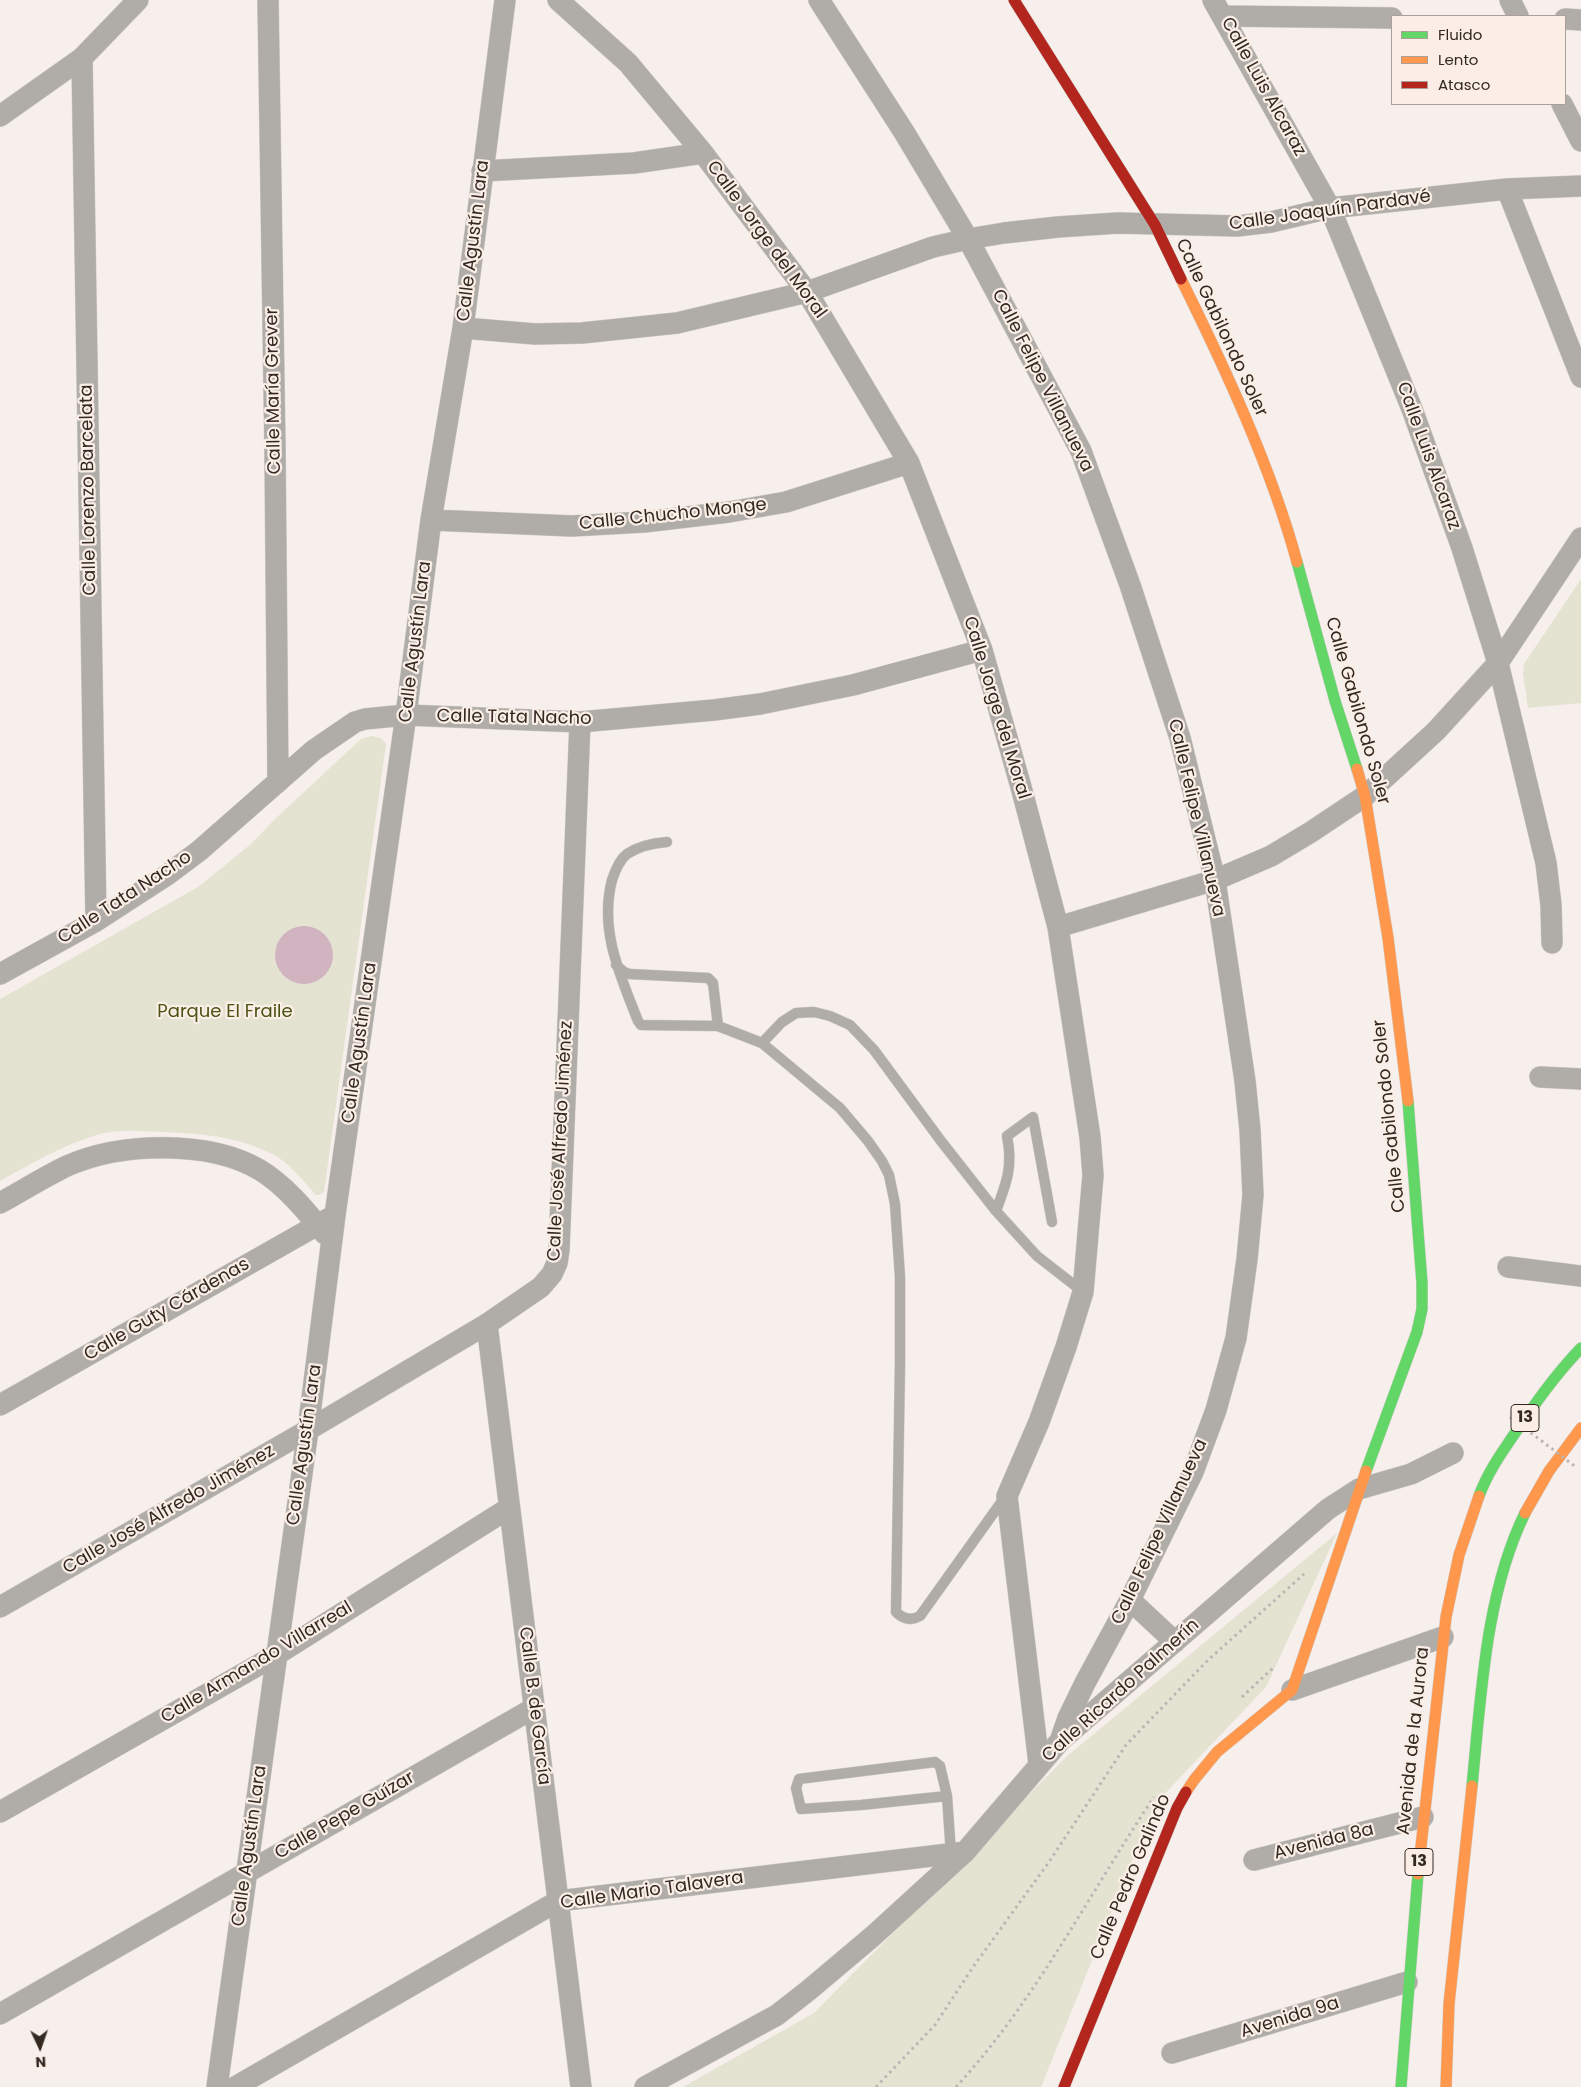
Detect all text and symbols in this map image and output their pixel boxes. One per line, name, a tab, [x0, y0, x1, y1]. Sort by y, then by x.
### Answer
street label: Calle Luis Alcaraz	[1216, 14, 1310, 160]
legend	[1391, 15, 1566, 105]
text: Fluido	[1438, 24, 1482, 45]
text: Lento	[1438, 49, 1478, 70]
text: Atasco	[1438, 74, 1490, 95]
street label: Calle Jorge del Moral	[702, 157, 830, 323]
street label: Calle Agustín Lara	[453, 159, 495, 323]
street label: Calle Joaquín Pardavé	[1228, 186, 1432, 236]
street label: Calle Gabilondo Soler	[1170, 236, 1272, 420]
street label: Calle Felipe Villanueva	[986, 286, 1098, 476]
street label: Calle María Grever	[262, 308, 286, 474]
street label: Calle Luis Alcaraz	[1391, 379, 1465, 533]
street label: Calle Lorenzo Barcelata	[76, 384, 102, 596]
street label: Calle Chucho Monge	[578, 494, 768, 536]
street label: Calle Agustín Lara	[395, 560, 437, 724]
street label: Calle Jorge del Moral	[958, 614, 1034, 802]
street label: Calle Gabilondo Soler	[1320, 615, 1394, 807]
street label: Calle Tata Nacho	[436, 706, 592, 730]
street label: Calle Felipe Villanueva	[1163, 717, 1229, 919]
street label: Calle Tata Nacho	[54, 847, 196, 949]
street label: Calle Agustín Lara	[338, 961, 382, 1125]
park label: Parque El Fraile	[157, 1001, 293, 1023]
street label: Calle Gabilondo Soler	[1369, 1018, 1411, 1214]
street label: Calle José Alfredo Jiménez	[544, 1020, 578, 1262]
street label: Calle Guty Cárdenas	[81, 1254, 253, 1366]
street label: Calle Agustín Lara	[283, 1363, 327, 1527]
road number: 13	[1511, 1405, 1539, 1432]
street label: Calle Felipe Villanueva	[1107, 1436, 1213, 1628]
street label: Calle José Alfredo Jiménez	[59, 1440, 279, 1580]
street label: Calle Armando Villarreal	[157, 1597, 357, 1729]
street label: Calle Ricardo Palmerín	[1038, 1615, 1204, 1767]
street label: Calle B. de García	[514, 1626, 554, 1786]
street label: Avenida de la Aurora	[1393, 1646, 1435, 1836]
street label: Calle Agustín Lara	[228, 1764, 272, 1928]
street label: Calle Pepe Guízar	[271, 1767, 419, 1865]
street label: Calle Pedro Galindo	[1086, 1791, 1176, 1963]
street label: Avenida 8a	[1272, 1819, 1376, 1865]
road number: 13	[1405, 1848, 1433, 1875]
street label: Calle Mario Talavera	[559, 1867, 745, 1915]
street label: Avenida 9a	[1238, 1993, 1342, 2043]
north arrow	[15, 2022, 65, 2072]
text: N	[35, 2052, 47, 2072]

